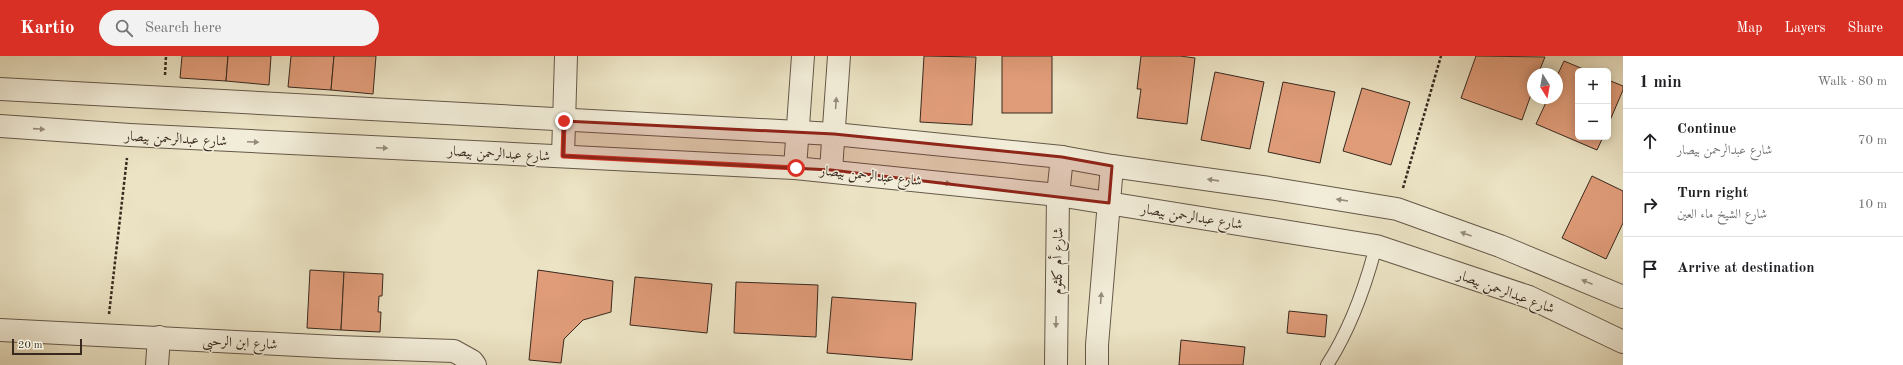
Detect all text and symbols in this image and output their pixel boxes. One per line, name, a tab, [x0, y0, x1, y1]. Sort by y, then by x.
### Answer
search box	[99, 10, 379, 46]
icon: search	[113, 17, 135, 39]
text: Kartio	[20, 19, 75, 38]
text: Search here	[145, 21, 221, 36]
text: Map	[1737, 21, 1763, 35]
text: Layers	[1785, 21, 1826, 35]
text: Share	[1848, 21, 1883, 35]
north arrow	[1527, 68, 1563, 104]
map controls	[1575, 68, 1611, 140]
button: +	[1575, 68, 1611, 104]
text: 1 min	[1639, 74, 1682, 91]
text: Walk · 80 m	[1818, 75, 1887, 88]
one-way arrow	[832, 97, 839, 109]
button: −	[1575, 104, 1611, 140]
route end	[555, 112, 573, 130]
text: Continue	[1677, 122, 1736, 137]
one-way arrow	[33, 125, 45, 132]
street label: شارع عبدالرحمن بيصار	[122, 128, 228, 153]
icon: ahead	[1639, 130, 1661, 152]
text: 70 m	[1858, 134, 1887, 147]
one-way arrow	[247, 138, 259, 145]
street label: شارع عبدالرحمن بيصار	[445, 143, 551, 168]
one-way arrow	[376, 144, 388, 151]
text: شارع عبدالرحمن بيصار	[1677, 144, 1772, 157]
route start	[787, 159, 805, 177]
street label: شارع عبدالرحمن بيصار	[817, 162, 923, 192]
one-way arrow	[1207, 177, 1219, 183]
one-way arrow	[939, 179, 951, 186]
text: Turn right	[1677, 186, 1748, 201]
icon: right	[1639, 194, 1661, 216]
one-way arrow	[1335, 196, 1348, 202]
text: 10 m	[1858, 198, 1887, 211]
street label: شارع عبدالرحمن بيصار	[1138, 201, 1244, 236]
text: شارع الشيخ ماء العين	[1677, 208, 1767, 221]
street label: شارع أم كلثوم	[1046, 227, 1071, 295]
one-way arrow	[1460, 230, 1472, 236]
icon: arrive	[1639, 258, 1661, 280]
text: Arrive at destination	[1677, 261, 1815, 276]
street label: شارع عبدالرحمن بيصار	[1452, 266, 1557, 320]
one-way arrow	[1581, 278, 1593, 284]
one-way arrow	[1098, 292, 1104, 304]
one-way arrow	[1053, 316, 1059, 329]
street label: شارع ابن الرحبى	[202, 333, 278, 356]
scale bar	[12, 337, 82, 356]
text: 20 m	[18, 340, 43, 351]

